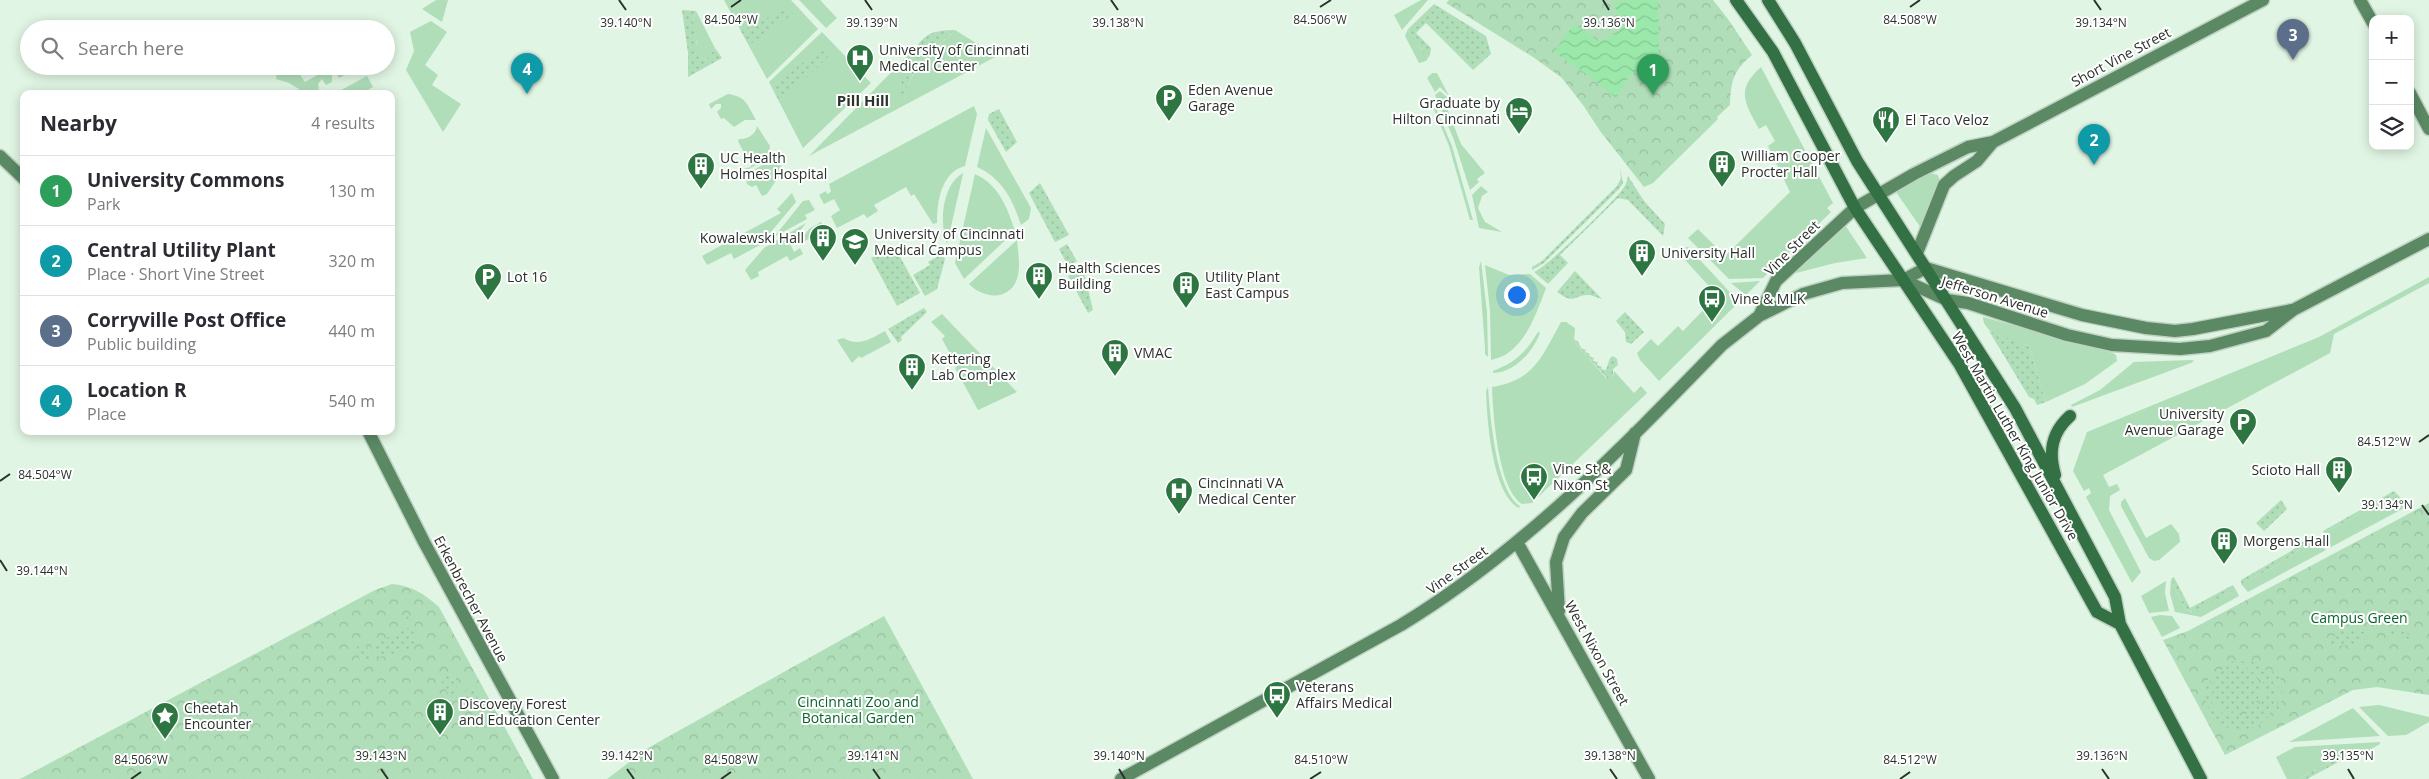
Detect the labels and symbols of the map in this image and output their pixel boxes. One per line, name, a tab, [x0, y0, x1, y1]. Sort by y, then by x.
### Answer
text: 84.504°W	[704, 11, 758, 28]
text: 84.506°W	[1293, 11, 1347, 28]
text: 84.508°W	[1883, 11, 1937, 28]
text: 39.140°N	[600, 14, 652, 31]
text: 39.139°N	[846, 14, 898, 31]
text: 39.138°N	[1092, 14, 1144, 31]
text: 39.136°N	[1583, 14, 1635, 31]
text: 39.134°N	[2075, 14, 2127, 31]
pin: 3	[2277, 19, 2309, 60]
street label: Short Vine Street	[2068, 22, 2174, 91]
place label: University of Cincinnati Medical Center	[879, 40, 1029, 75]
hospital icon: University of Cincinnati Medical Center	[845, 43, 875, 82]
pin: 4	[511, 53, 543, 94]
pin: 1	[1637, 54, 1669, 95]
place label: Eden Avenue Garage	[1188, 80, 1273, 115]
parking icon: Eden Avenue Garage	[1154, 83, 1184, 122]
district label: Pill Hill	[837, 90, 889, 110]
place label: Graduate by Hilton Cincinnati	[1392, 93, 1501, 128]
hotel icon: Graduate by Hilton Cincinnati	[1504, 96, 1534, 135]
restaurant icon: El Taco Veloz	[1871, 105, 1901, 144]
place label: El Taco Veloz	[1905, 110, 1989, 129]
pin: 2	[2078, 124, 2110, 165]
place label: William Cooper Procter Hall	[1741, 146, 1841, 181]
place label: UC Health Holmes Hospital	[720, 148, 827, 183]
building icon: William Cooper Procter Hall	[1707, 149, 1737, 188]
building icon: UC Health Holmes Hospital	[686, 151, 716, 190]
street label: Vine Street	[1760, 216, 1823, 279]
building icon: Kowalewski Hall	[808, 223, 838, 262]
place label: University of Cincinnati Medical Campus	[874, 224, 1024, 259]
school or university icon: University of Cincinnati Medical Campus	[840, 227, 870, 266]
place label: Kowalewski Hall	[700, 228, 804, 247]
building icon: University Hall	[1627, 238, 1657, 277]
place label: University Hall	[1661, 243, 1755, 262]
place label: Health Sciences Building	[1058, 258, 1161, 293]
building icon: Health Sciences Building	[1024, 261, 1054, 300]
parking icon: Lot 16	[473, 262, 503, 301]
place label: Lot 16	[507, 267, 547, 286]
place label: Utility Plant East Campus	[1205, 267, 1290, 302]
building icon: Utility Plant East Campus	[1171, 270, 1201, 309]
street label: Jefferson Avenue	[1938, 271, 2051, 322]
your location	[1504, 282, 1530, 308]
bus stop icon: Vine & MLK	[1697, 284, 1727, 323]
place label: Vine & MLK	[1731, 289, 1806, 308]
street label: West Martin Luther King Junior Drive	[1948, 328, 2083, 544]
building icon: VMAC	[1100, 338, 1130, 377]
place label: VMAC	[1134, 343, 1173, 362]
place label: Kettering Lab Complex	[931, 349, 1016, 384]
building icon: Kettering Lab Complex	[897, 352, 927, 391]
place label: University Avenue Garage	[2125, 404, 2225, 439]
parking icon: University Avenue Garage	[2228, 407, 2258, 446]
text: 84.512°W	[2357, 433, 2411, 450]
building icon: Scioto Hall	[2324, 455, 2354, 494]
place label: Vine St & Nixon St	[1553, 459, 1612, 494]
place label: Scioto Hall	[2251, 460, 2320, 479]
bus stop icon: Vine St & Nixon St	[1519, 462, 1549, 501]
text: 84.504°W	[18, 466, 72, 483]
place label: Cincinnati VA Medical Center	[1198, 473, 1296, 508]
hospital icon: Cincinnati VA Medical Center	[1164, 476, 1194, 515]
text: 39.134°N	[2361, 496, 2413, 513]
building icon: Morgens Hall	[2209, 526, 2239, 565]
place label: Morgens Hall	[2243, 531, 2329, 550]
street label: Erkenbrecher Avenue	[430, 532, 513, 665]
street label: Vine Street	[1422, 541, 1491, 598]
text: 39.144°N	[16, 562, 68, 579]
street label: West Nixon Street	[1561, 597, 1634, 709]
park label: Campus Green	[2310, 608, 2408, 627]
place label: Veterans Affairs Medical	[1296, 677, 1392, 712]
bus stop icon: Veterans Affairs Medical	[1262, 680, 1292, 719]
park label: Cincinnati Zoo and Botanical Garden	[797, 692, 919, 727]
place label: Discovery Forest and Education Center	[459, 694, 600, 729]
building icon: Discovery Forest and Education Center	[425, 697, 455, 736]
place label: Cheetah Encounter	[184, 698, 252, 733]
place icon: Cheetah Encounter	[150, 701, 180, 740]
text: 39.143°N	[355, 747, 407, 764]
text: 39.142°N	[601, 747, 653, 764]
text: 39.141°N	[847, 747, 899, 764]
text: 39.140°N	[1093, 747, 1145, 764]
text: 39.138°N	[1584, 747, 1636, 764]
text: 39.136°N	[2076, 747, 2128, 764]
text: 39.135°N	[2322, 747, 2374, 764]
text: 84.506°W	[114, 751, 168, 768]
text: 84.508°W	[704, 751, 758, 768]
text: 84.510°W	[1294, 751, 1348, 768]
text: 84.512°W	[1883, 751, 1937, 768]

